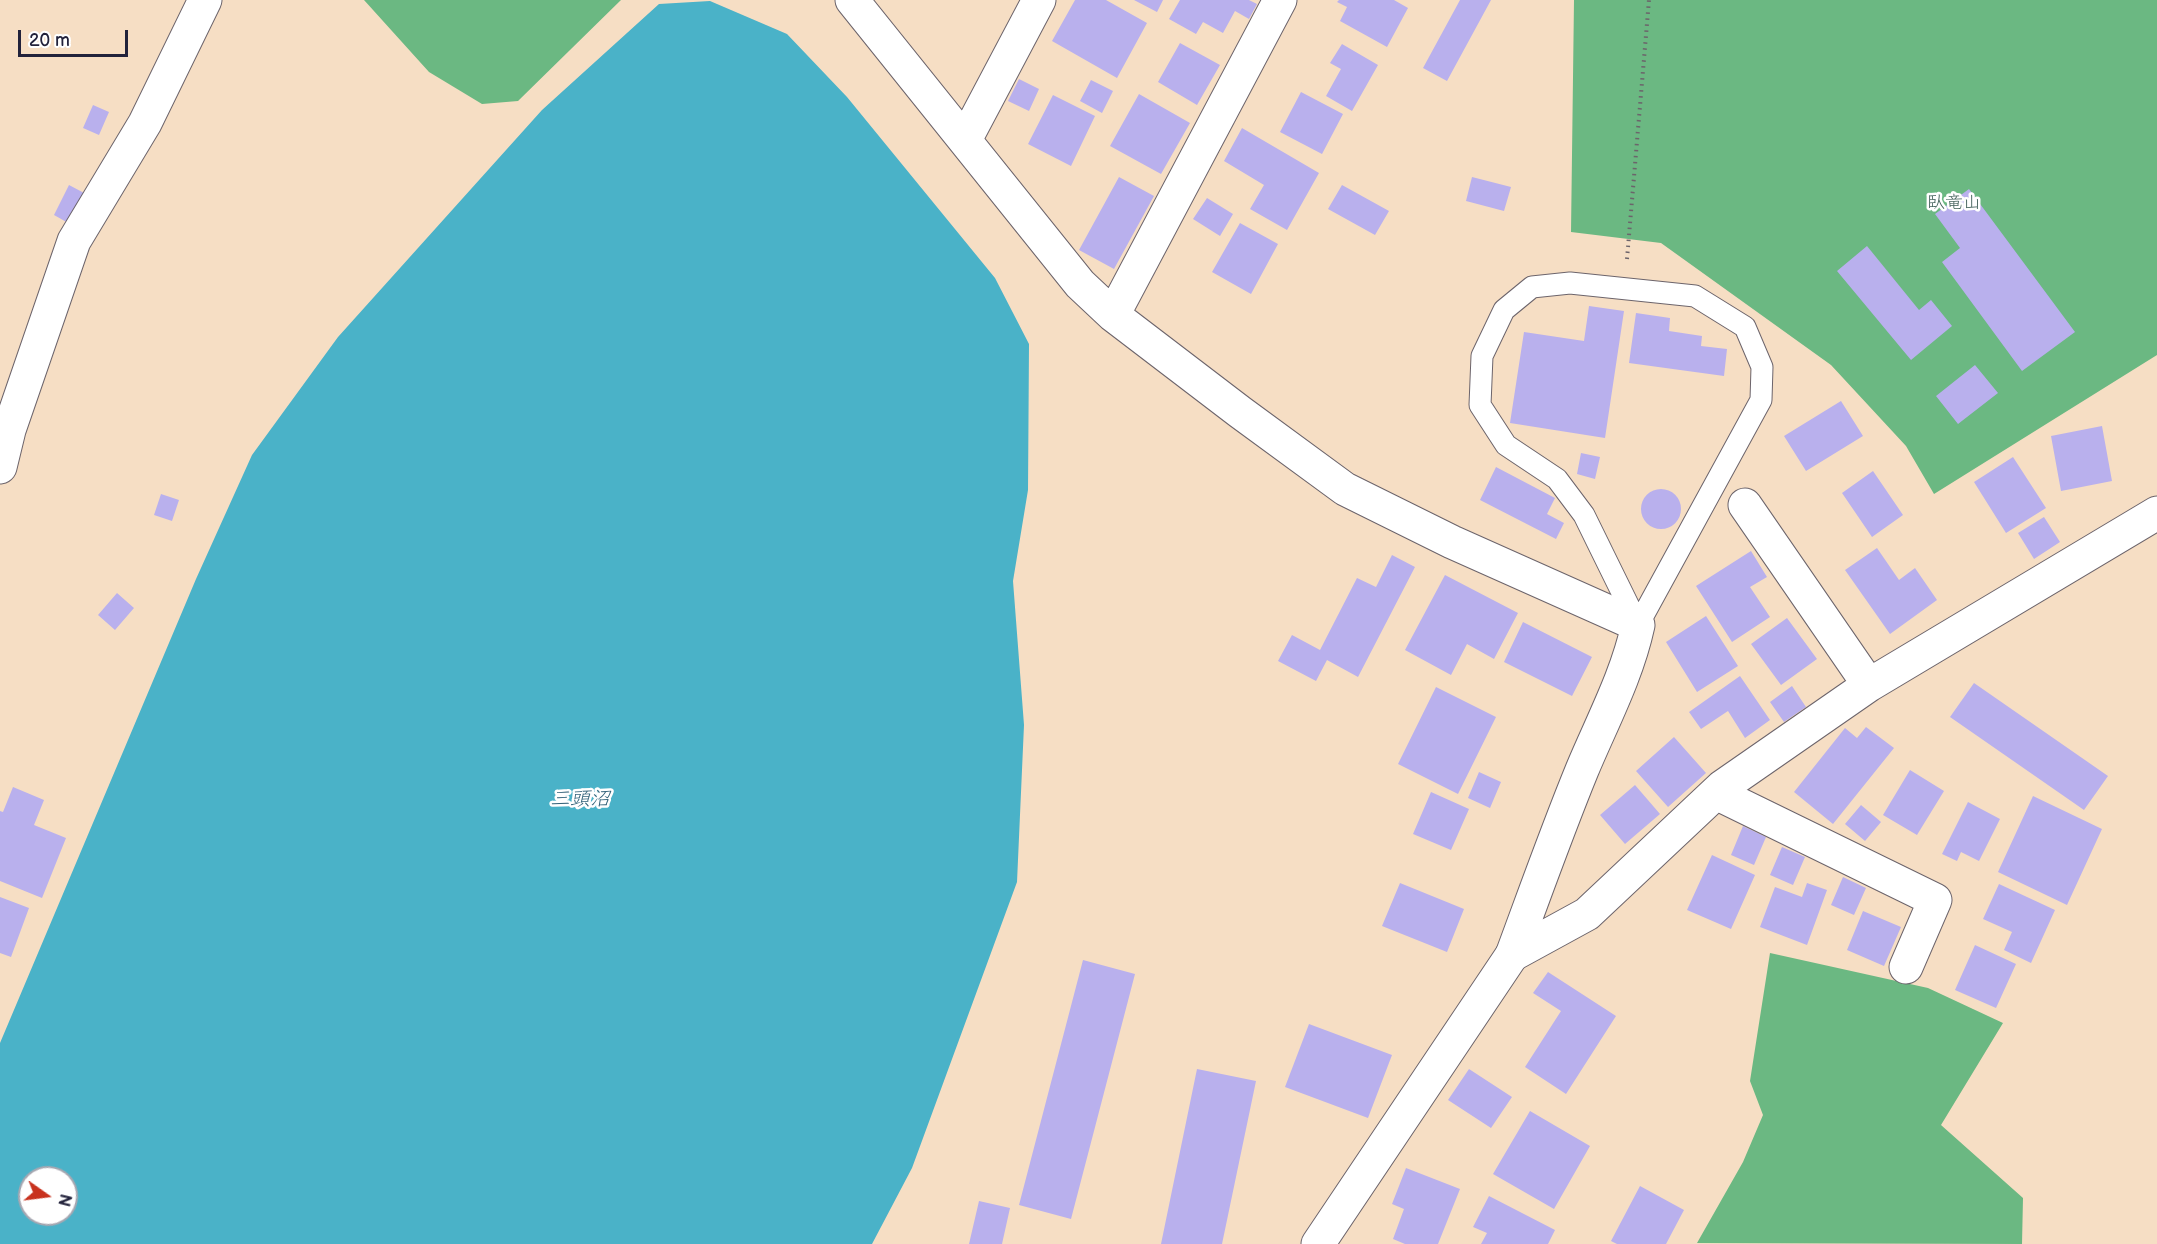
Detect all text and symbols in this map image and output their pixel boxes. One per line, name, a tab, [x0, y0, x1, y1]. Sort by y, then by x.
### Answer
scale bar	[21, 18, 130, 56]
text: 20 m	[29, 30, 70, 51]
park label: 臥竜山	[1927, 192, 1981, 214]
water label: 三頭沼	[550, 788, 610, 812]
north arrow	[18, 1166, 78, 1226]
text: N	[53, 1192, 75, 1208]

